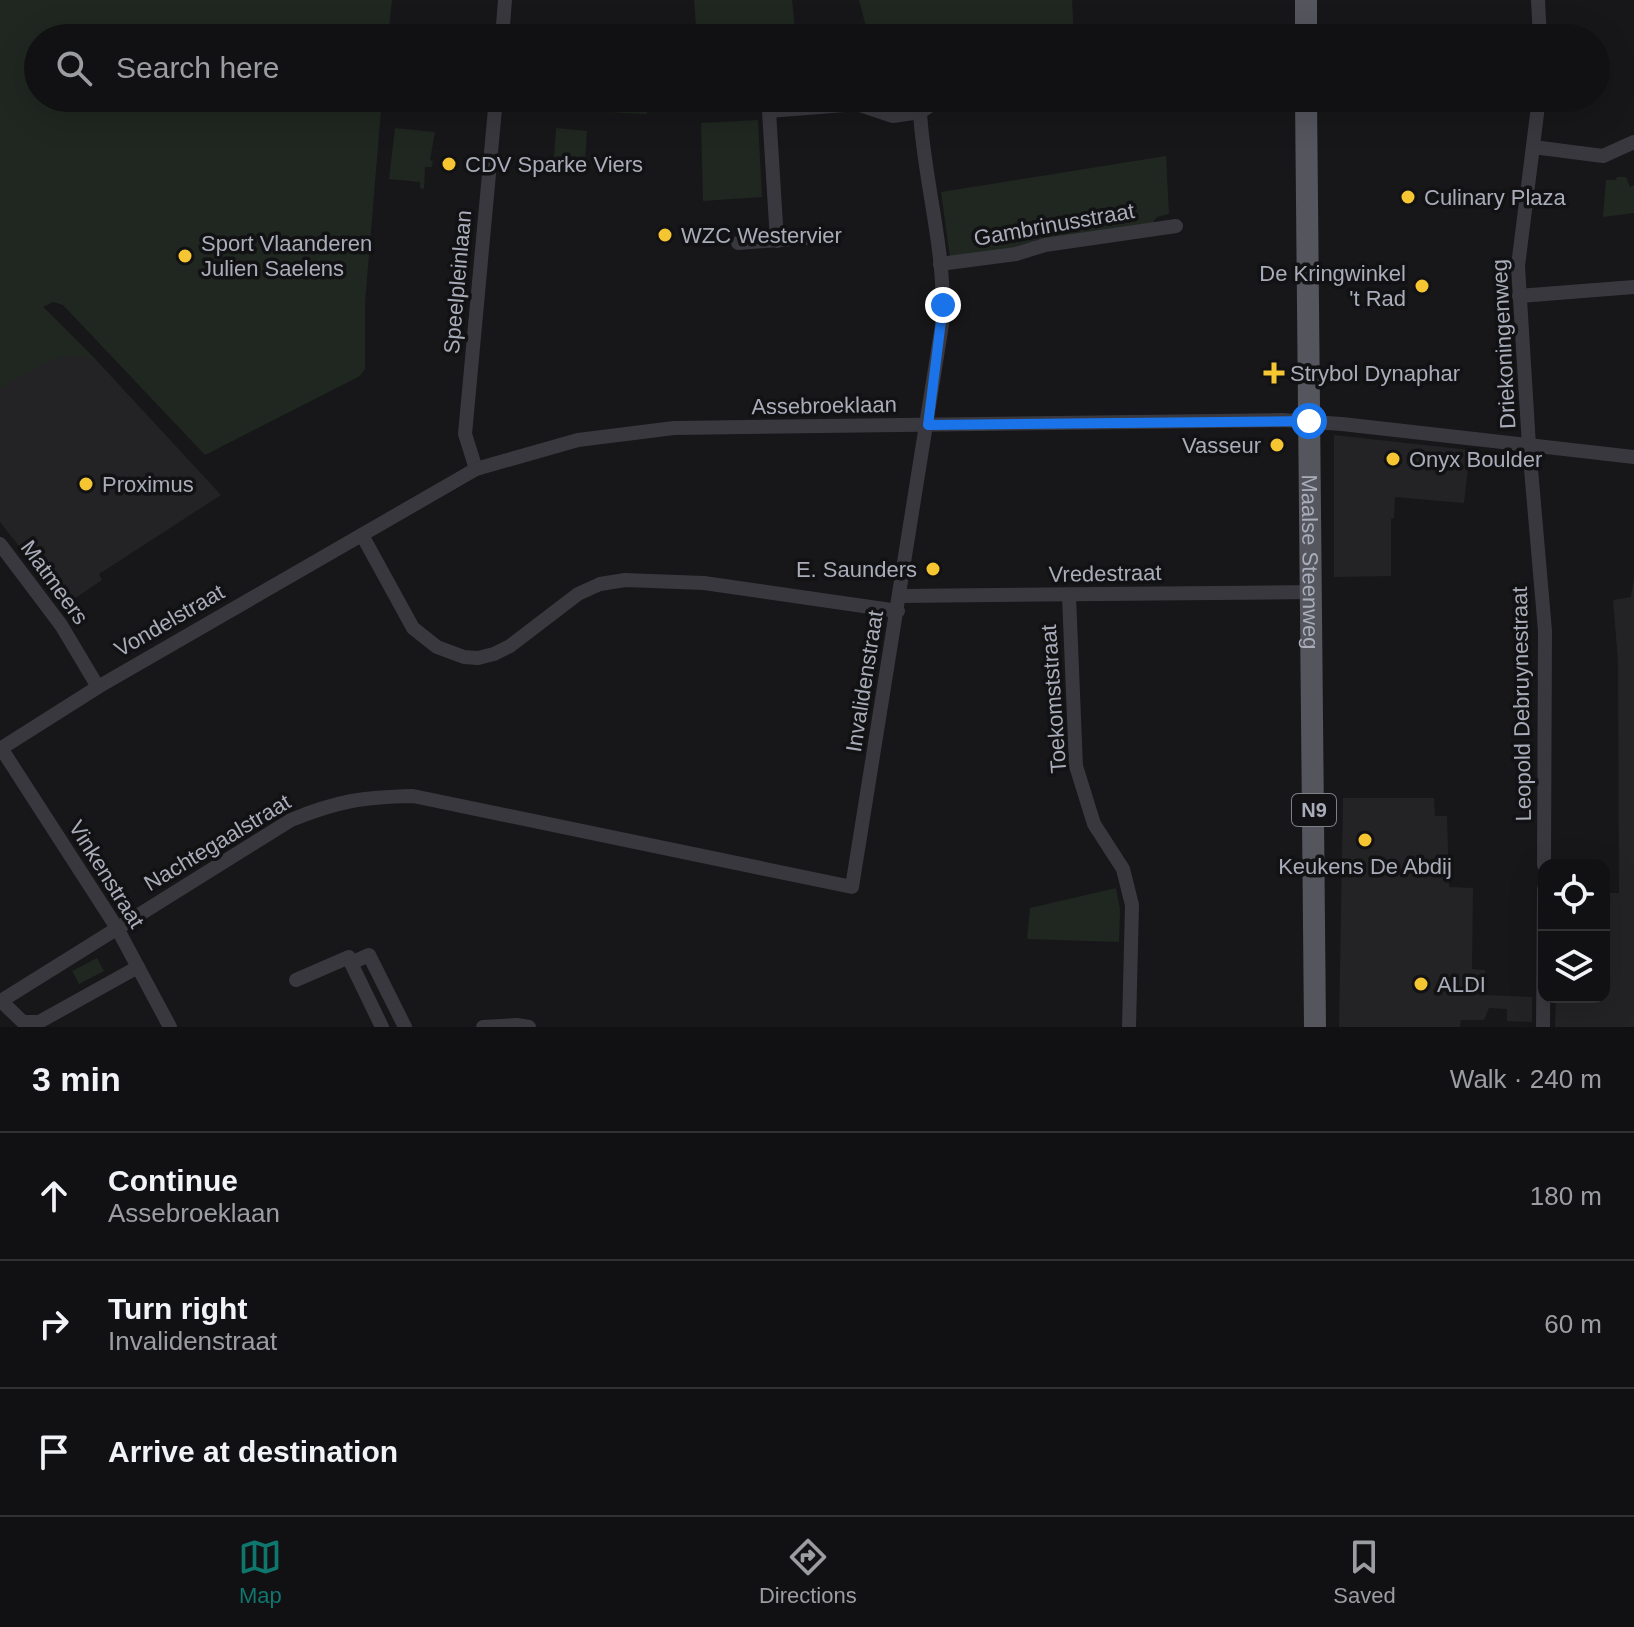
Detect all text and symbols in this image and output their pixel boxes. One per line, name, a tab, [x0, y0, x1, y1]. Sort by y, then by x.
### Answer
search box	[24, 24, 1610, 112]
icon: search	[52, 46, 96, 90]
text: Search here	[116, 51, 279, 84]
place label: CDV Sparke Viers	[465, 152, 643, 177]
marker: CDV Sparke Viers	[440, 155, 458, 173]
place label: Culinary Plaza	[1424, 185, 1567, 210]
marker: Culinary Plaza	[1399, 188, 1417, 206]
street label: Gambrinusstraat	[972, 198, 1136, 251]
street label: Speelpleinlaan	[439, 209, 476, 355]
place label: WZC Westervier	[681, 223, 842, 248]
marker: WZC Westervier	[656, 226, 674, 244]
place label: Sport Vlaanderen Julien Saelens	[201, 231, 372, 281]
marker: Sport Vlaanderen Julien Saelens	[176, 247, 194, 265]
street label: Driekoningenweg	[1487, 258, 1520, 430]
place label: De Kringwinkel 't Rad	[1259, 261, 1406, 311]
marker: De Kringwinkel 't Rad	[1413, 277, 1431, 295]
route end	[925, 287, 961, 323]
place label: Strybol Dynaphar	[1290, 361, 1460, 386]
marker: Strybol Dynaphar	[1265, 364, 1283, 382]
street label: Assebroeklaan	[751, 392, 897, 419]
route start	[1291, 403, 1327, 439]
place label: Vasseur	[1182, 433, 1261, 458]
marker: Vasseur	[1268, 436, 1286, 454]
place label: Onyx Boulder	[1409, 447, 1542, 472]
marker: Onyx Boulder	[1384, 450, 1402, 468]
place label: Proximus	[102, 472, 194, 497]
street label: Maalse Steenweg	[1297, 474, 1323, 650]
marker: Proximus	[77, 475, 95, 493]
street label: Matmeers	[16, 535, 93, 629]
place label: E. Saunders	[796, 557, 917, 582]
marker: E. Saunders	[924, 560, 942, 578]
street label: Vredestraat	[1048, 560, 1162, 587]
street label: Vondelstraat	[110, 579, 228, 662]
street label: Leopold Debruynestraat	[1507, 586, 1536, 822]
street label: Invalidenstraat	[841, 608, 888, 754]
street label: Toekomststraat	[1036, 624, 1071, 774]
street label: Nachtegaalstraat	[140, 789, 295, 896]
road number: N9	[1292, 794, 1336, 826]
street label: Vinkenstraat	[64, 816, 149, 933]
marker: Keukens De Abdij	[1356, 831, 1374, 849]
place label: Keukens De Abdij	[1278, 854, 1452, 879]
map controls	[1538, 859, 1610, 1003]
button: locate	[1538, 859, 1610, 931]
button: layers	[1538, 931, 1610, 1003]
place label: ALDI	[1437, 972, 1486, 997]
marker: ALDI	[1412, 975, 1430, 993]
text: 3 min	[32, 1060, 121, 1098]
text: Walk · 240 m	[1450, 1064, 1602, 1094]
text: Continue	[108, 1164, 238, 1197]
icon: ahead	[32, 1174, 76, 1218]
text: 180 m	[1530, 1181, 1602, 1211]
text: Assebroeklaan	[108, 1198, 280, 1228]
text: Turn right	[108, 1292, 247, 1325]
icon: right	[32, 1302, 76, 1346]
text: 60 m	[1544, 1309, 1602, 1339]
text: Invalidenstraat	[108, 1326, 277, 1356]
icon: arrive	[32, 1430, 76, 1474]
text: Arrive at destination	[108, 1435, 398, 1468]
tab: Map	[238, 1535, 282, 1609]
tab: Directions	[759, 1535, 857, 1609]
tab: Saved	[1333, 1535, 1396, 1609]

